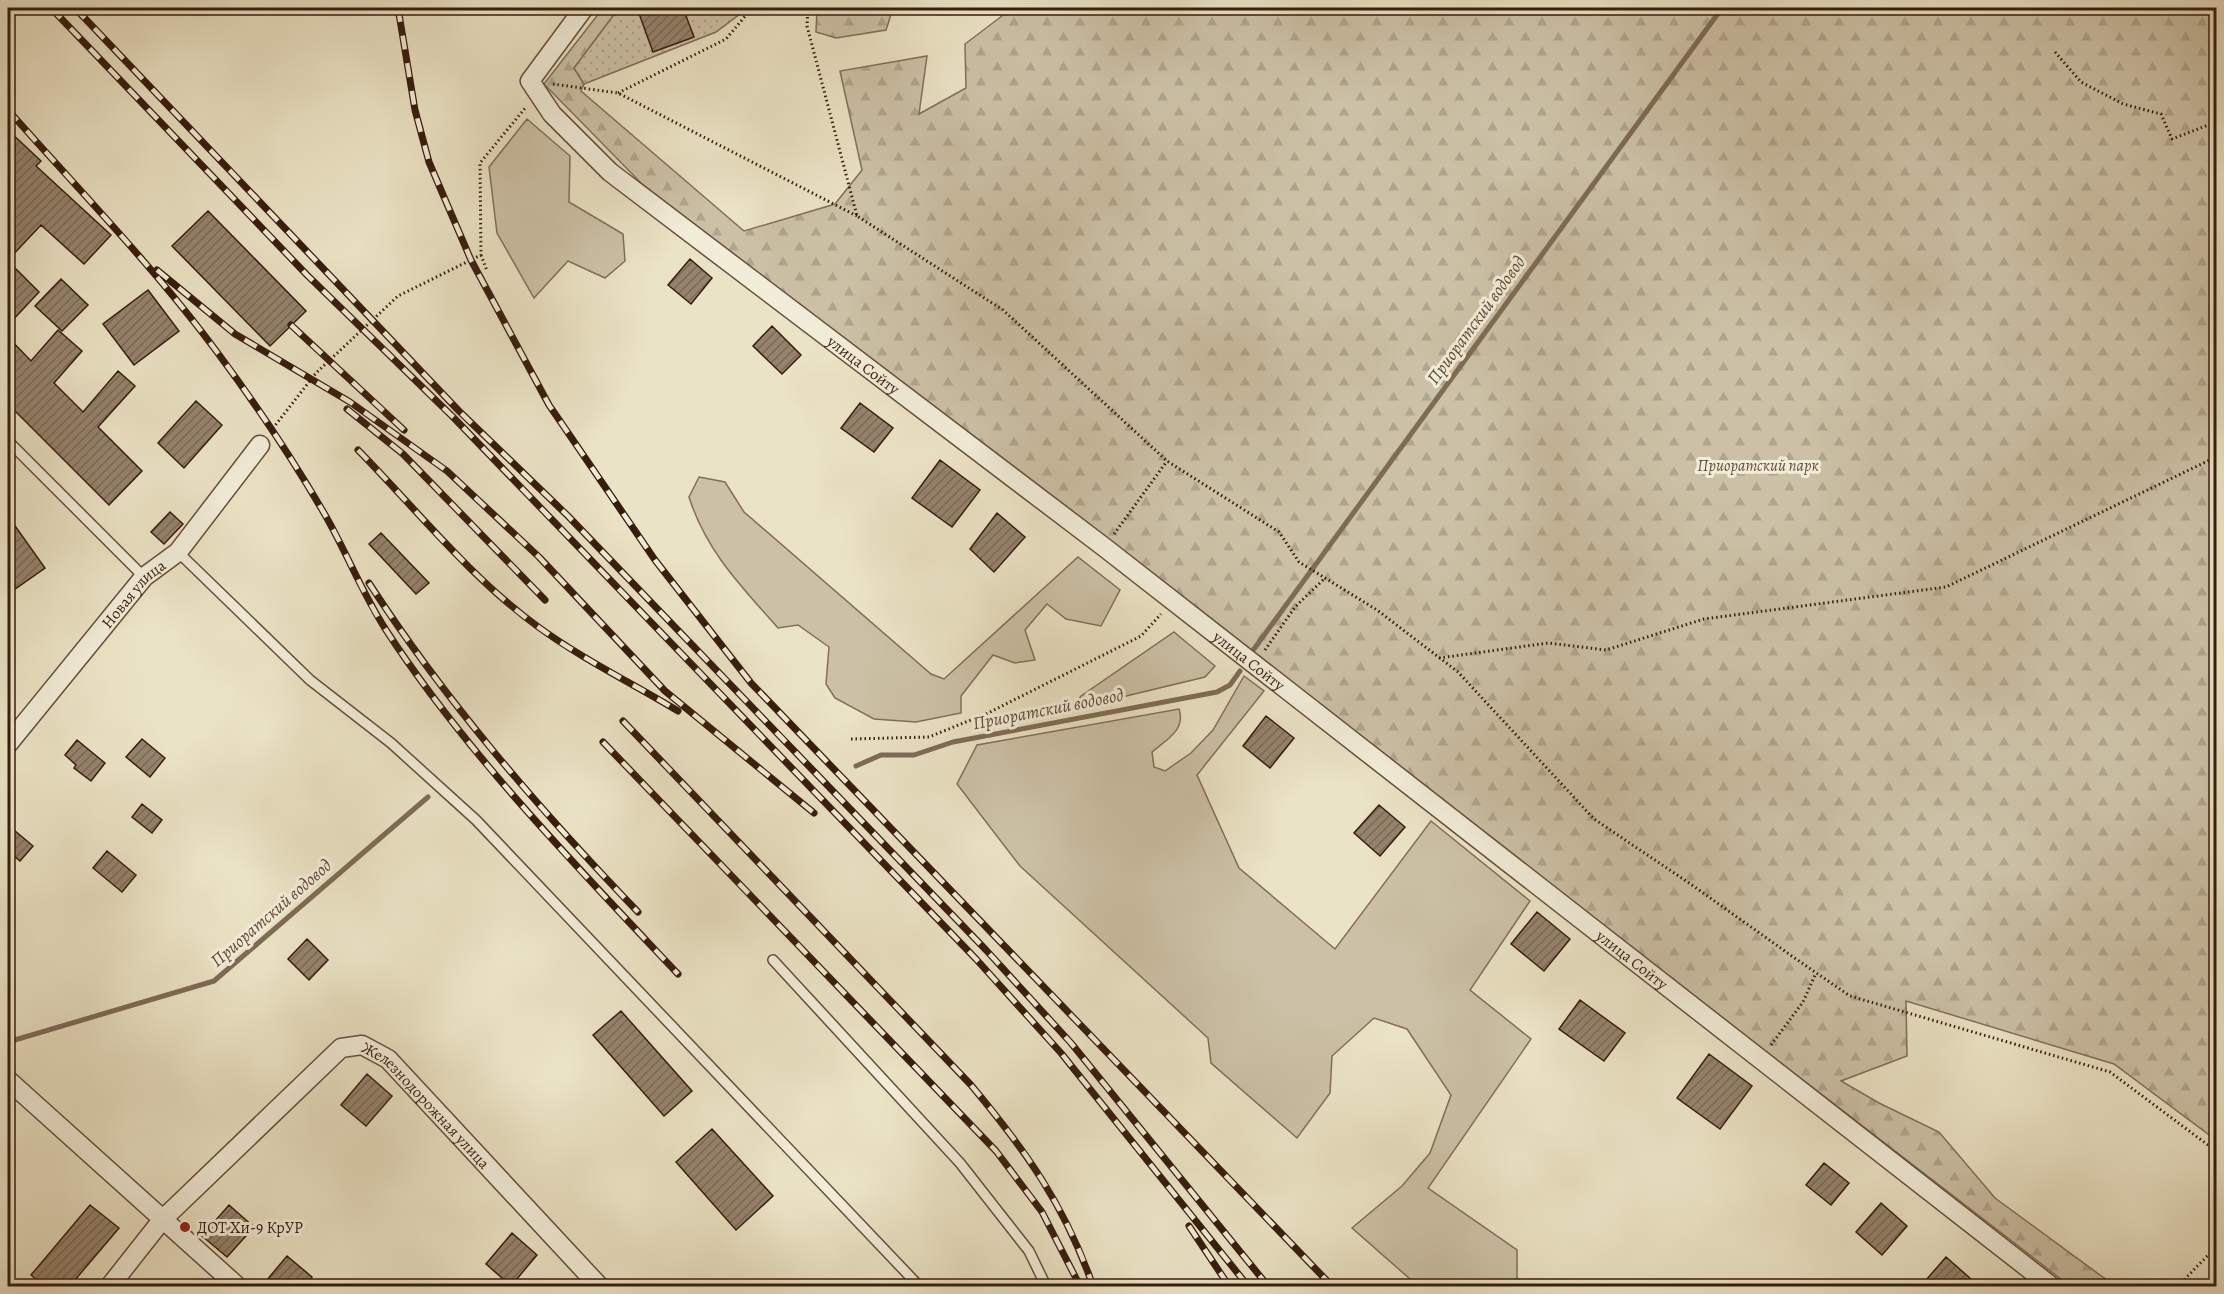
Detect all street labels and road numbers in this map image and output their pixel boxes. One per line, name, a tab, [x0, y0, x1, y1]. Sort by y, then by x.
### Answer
street label: улица Сойту	[822, 330, 904, 400]
street label: Новая улица	[97, 554, 171, 633]
street label: улица Сойту	[1207, 626, 1290, 697]
street label: улица Сойту	[1591, 925, 1673, 996]
street label: Железнодорожная улица	[358, 1037, 495, 1174]

